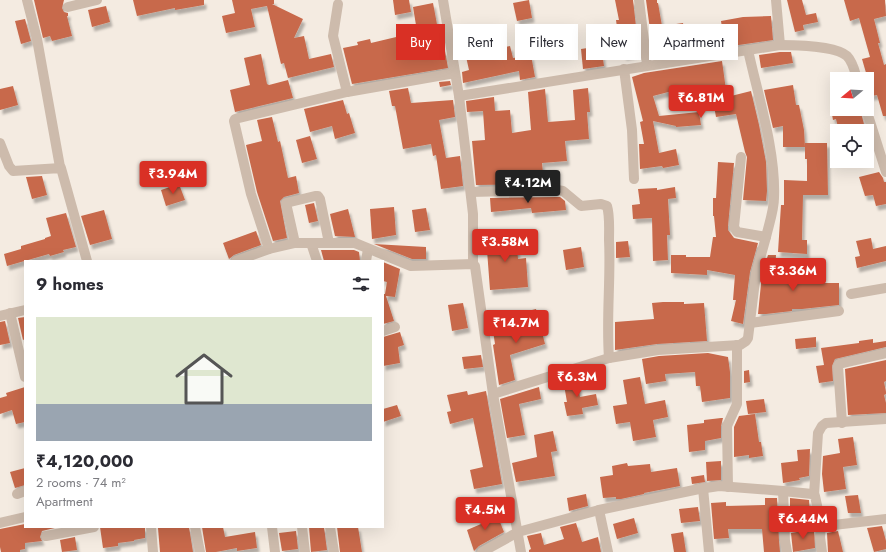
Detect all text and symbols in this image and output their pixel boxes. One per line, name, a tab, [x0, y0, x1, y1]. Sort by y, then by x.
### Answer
chip: Buy	[396, 24, 445, 60]
chip: Rent	[453, 24, 507, 60]
chip: Filters	[515, 24, 578, 60]
chip: New	[586, 24, 641, 60]
chip: Apartment	[649, 24, 738, 60]
north arrow	[830, 72, 874, 116]
map controls	[830, 72, 874, 168]
pin: ₹6.81M	[668, 85, 734, 119]
text: ₹6.81M	[678, 88, 724, 107]
button: locate	[830, 124, 874, 168]
pin: ₹3.94M	[140, 161, 206, 195]
text: ₹3.94M	[149, 164, 197, 183]
pin: ₹4.12M	[495, 170, 561, 204]
text: ₹4.12M	[504, 173, 552, 192]
pin: ₹3.58M	[472, 229, 538, 263]
text: ₹3.58M	[481, 232, 529, 251]
pin: ₹3.36M	[760, 258, 826, 292]
text: ₹3.36M	[769, 261, 817, 280]
text: 9 homes	[36, 272, 104, 296]
icon: filters	[350, 273, 372, 295]
pin: ₹14.7M	[483, 310, 549, 344]
text: ₹14.7M	[493, 313, 539, 332]
icon: home	[168, 343, 240, 415]
pin: ₹6.3M	[549, 364, 605, 398]
text: ₹6.3M	[557, 367, 597, 386]
text: ₹4,120,000	[36, 449, 133, 473]
text: 2 rooms · 74 m²	[36, 473, 126, 492]
text: Apartment	[36, 492, 93, 511]
pin: ₹4.5M	[457, 497, 513, 531]
text: ₹4.5M	[465, 500, 505, 519]
pin: ₹6.44M	[770, 506, 836, 540]
text: ₹6.44M	[778, 509, 828, 528]

